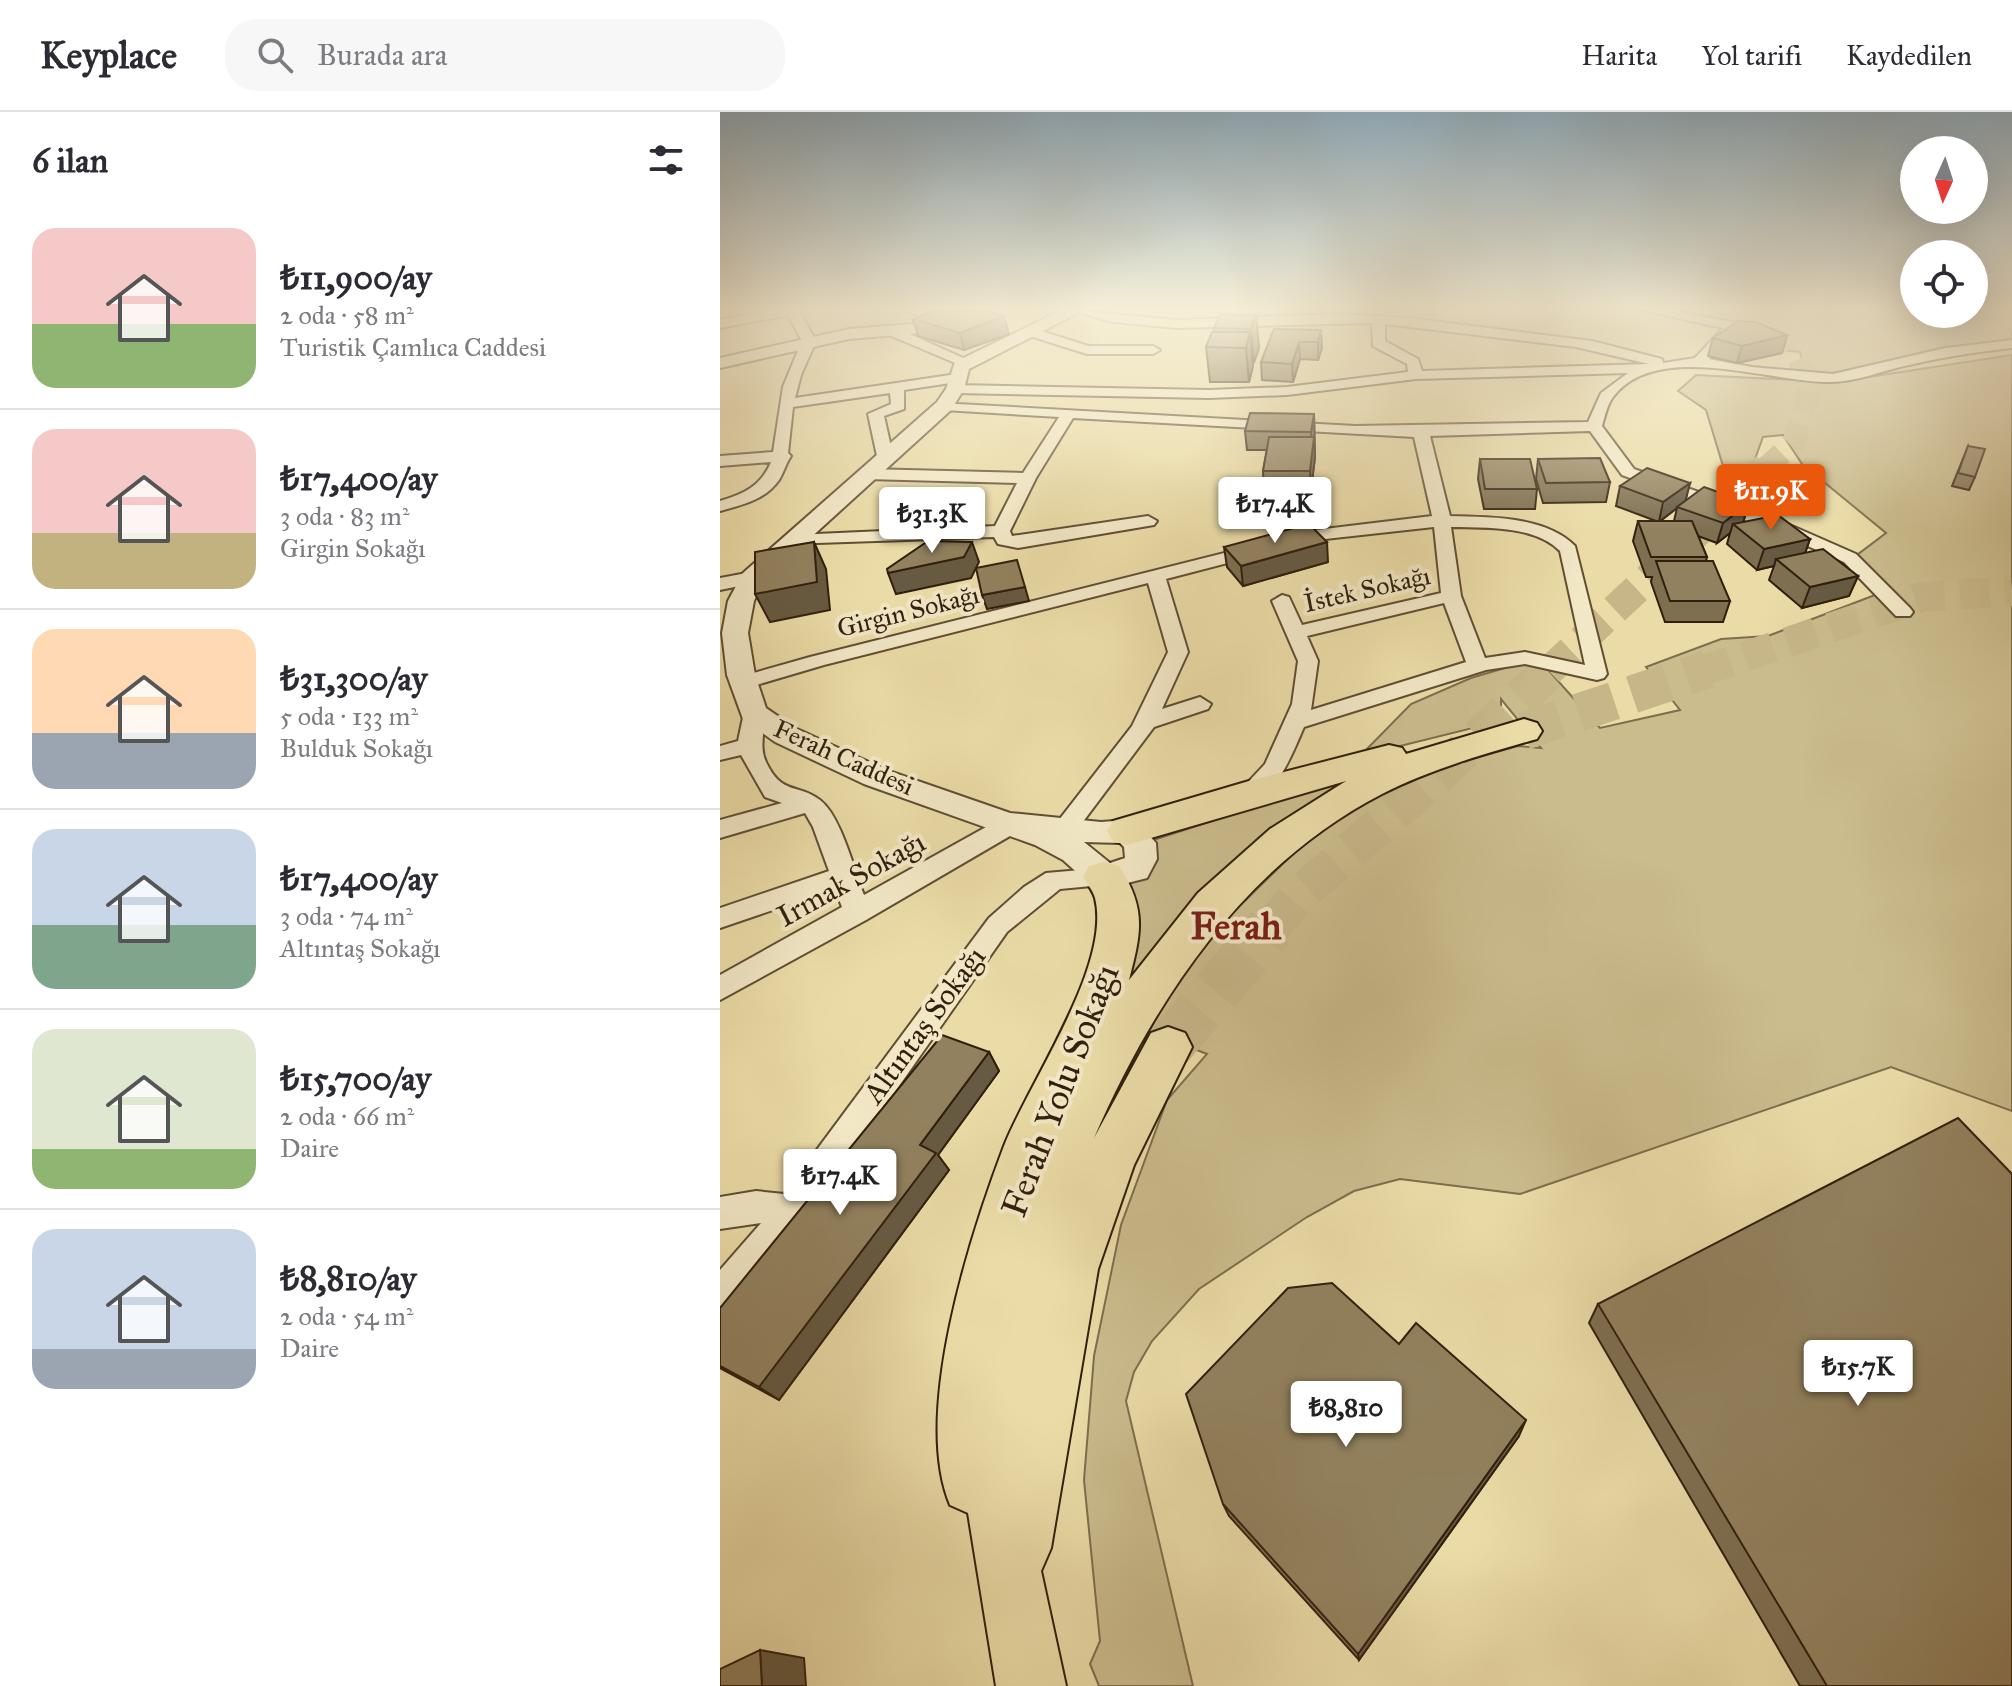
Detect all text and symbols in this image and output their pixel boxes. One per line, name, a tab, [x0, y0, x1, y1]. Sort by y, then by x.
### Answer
search box	[225, 19, 785, 91]
text: Keyplace	[40, 32, 177, 78]
icon: search	[253, 33, 297, 77]
text: Burada ara	[317, 37, 447, 73]
text: Harita	[1581, 38, 1657, 73]
text: Yol tarifi	[1701, 38, 1802, 73]
text: Kaydedilen	[1846, 38, 1972, 73]
north arrow	[1900, 136, 1988, 224]
map controls	[1900, 136, 1988, 328]
icon: filters	[644, 138, 688, 182]
text: 6 ilan	[32, 140, 108, 181]
button: locate	[1900, 240, 1988, 328]
text: ₺11,900/ay	[280, 257, 432, 298]
icon: home	[96, 260, 192, 356]
text: 2 oda · 58 m²	[280, 299, 414, 331]
text: Turistik Çamlıca Caddesi	[280, 331, 546, 363]
text: ₺17,400/ay	[280, 458, 438, 499]
icon: home	[96, 461, 192, 557]
pin: ₺11.9K	[1706, 464, 1836, 532]
text: ₺11.9K	[1734, 474, 1808, 506]
pin: ₺17.4K	[1210, 477, 1340, 545]
pin: ₺31.3K	[867, 487, 997, 555]
text: ₺17.4K	[1236, 487, 1314, 519]
text: ₺31.3K	[897, 497, 967, 529]
text: 3 oda · 83 m²	[280, 500, 409, 532]
text: Girgin Sokağı	[280, 532, 425, 564]
street label: İstek Sokağı	[1301, 559, 1433, 619]
street label: Girgin Sokağı	[834, 578, 982, 644]
text: ₺31,300/ay	[280, 658, 427, 699]
icon: home	[96, 661, 192, 757]
text: 5 oda · 133 m²	[280, 700, 418, 732]
street label: Ferah Caddesi	[769, 712, 919, 802]
text: Bulduk Sokağı	[280, 732, 433, 764]
street label: Irmak Sokağı	[771, 824, 931, 934]
text: ₺17,400/ay	[280, 858, 438, 899]
icon: home	[96, 861, 192, 957]
text: 3 oda · 74 m²	[280, 900, 413, 932]
district label: Ferah	[1190, 903, 1282, 949]
text: Altıntaş Sokağı	[280, 932, 440, 964]
street label: Altıntaş Sokağı	[854, 940, 993, 1112]
street label: Ferah Yolu Sokağı	[992, 958, 1128, 1223]
text: ₺15,700/ay	[280, 1058, 431, 1099]
icon: home	[96, 1061, 192, 1157]
text: 2 oda · 66 m²	[280, 1100, 414, 1132]
text: Daire	[280, 1132, 339, 1164]
pin: ₺17.4K	[775, 1149, 905, 1217]
text: ₺17.4K	[801, 1159, 879, 1191]
text: ₺8,810/ay	[280, 1258, 416, 1299]
icon: home	[96, 1261, 192, 1357]
text: 2 oda · 54 m²	[280, 1300, 414, 1332]
text: Daire	[280, 1332, 339, 1364]
pin: ₺15.7K	[1793, 1340, 1923, 1408]
text: ₺15.7K	[1822, 1350, 1894, 1382]
pin: ₺8,810	[1281, 1381, 1411, 1449]
text: ₺8,810	[1309, 1391, 1383, 1423]

